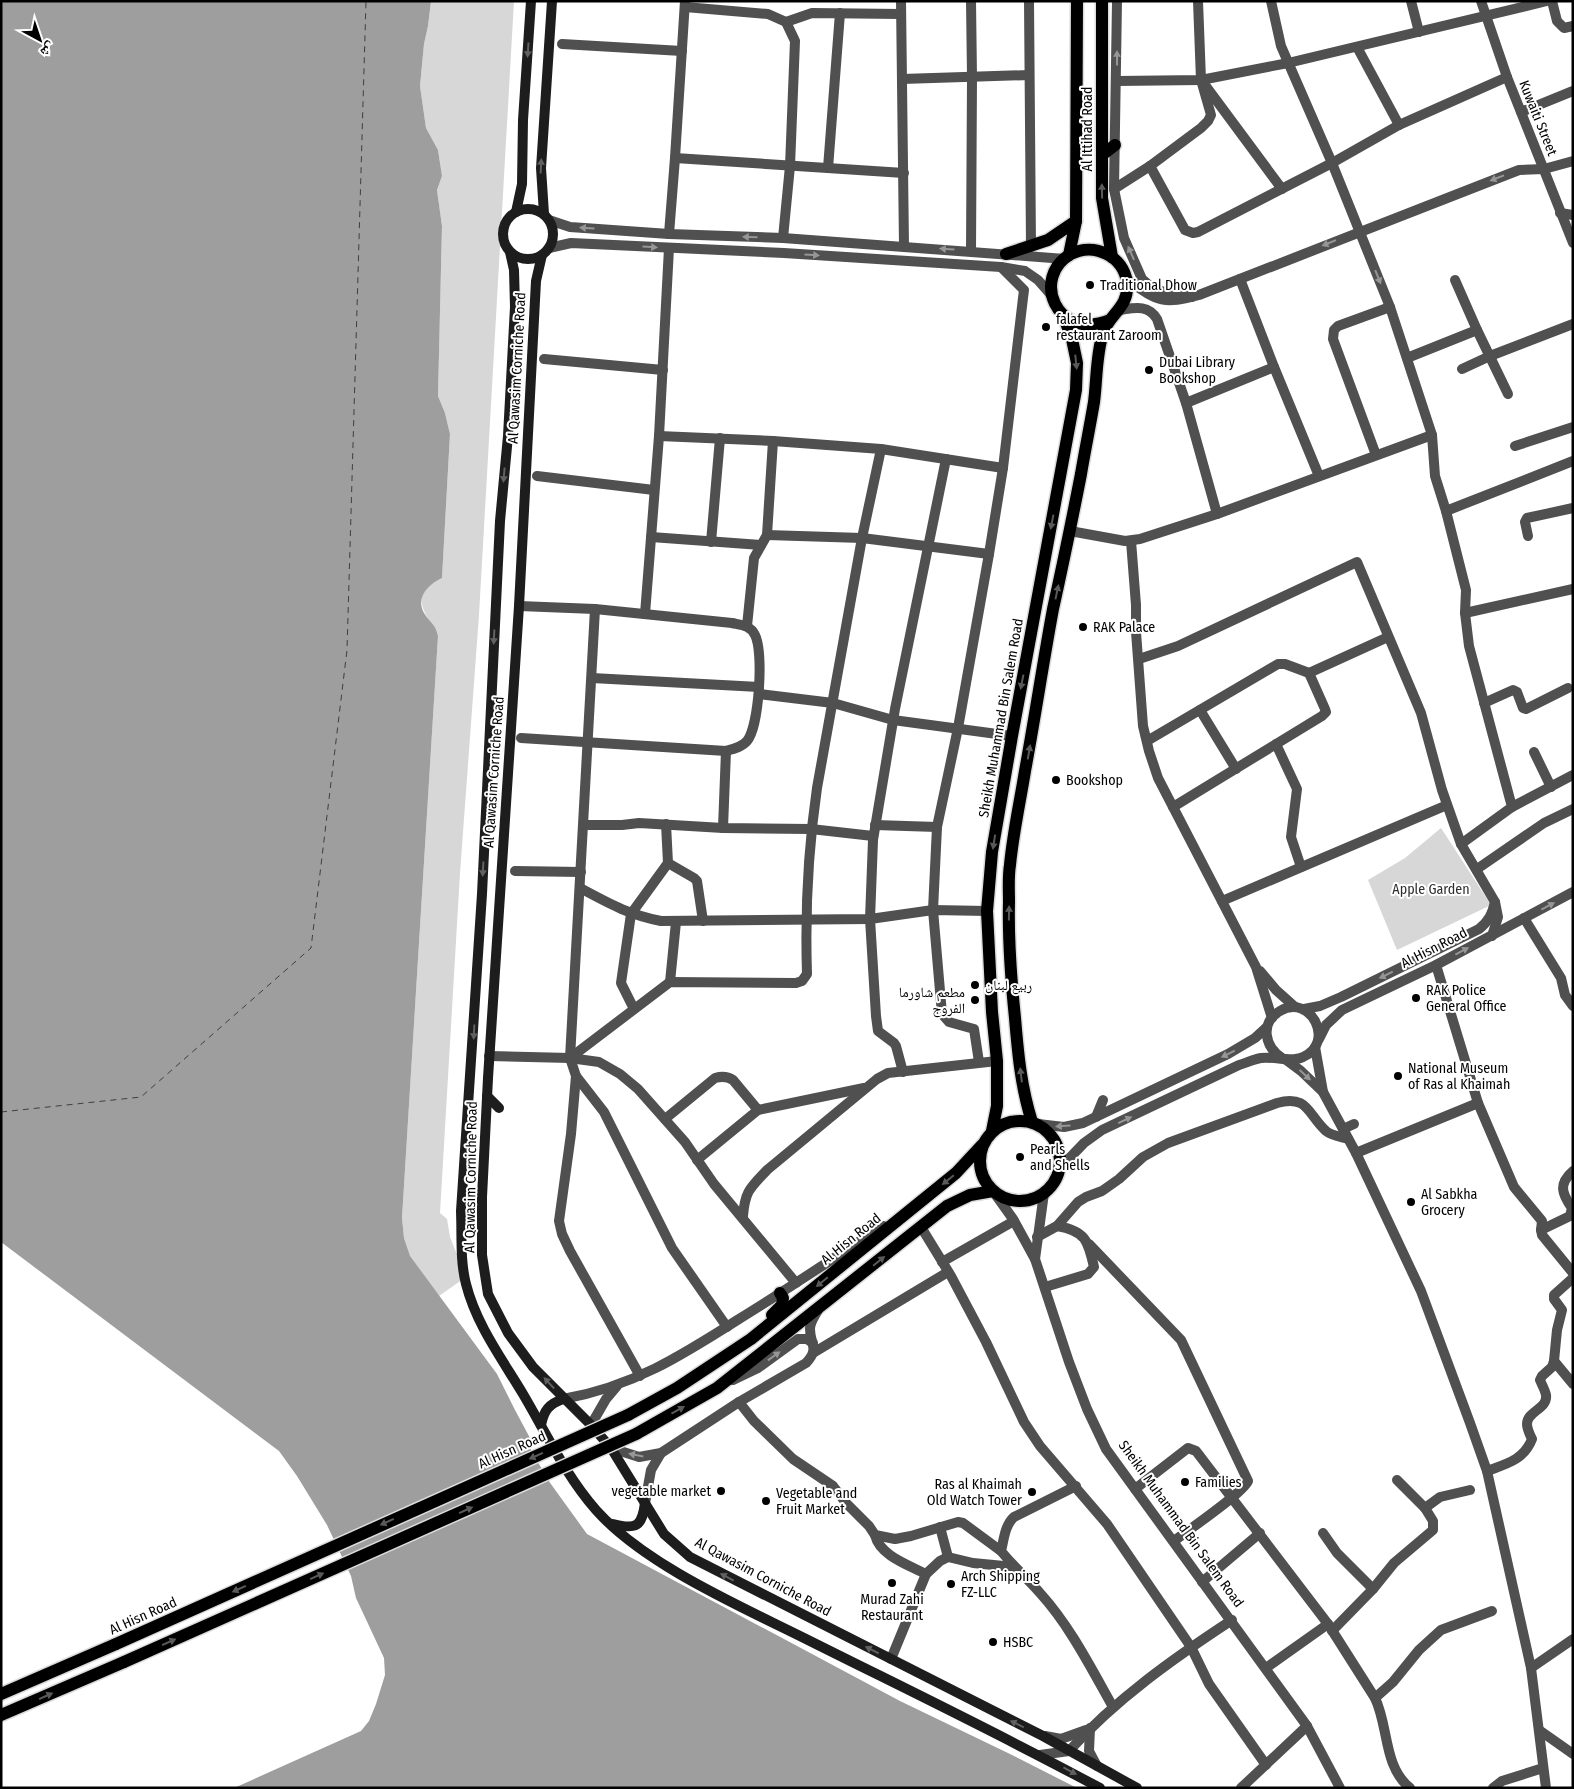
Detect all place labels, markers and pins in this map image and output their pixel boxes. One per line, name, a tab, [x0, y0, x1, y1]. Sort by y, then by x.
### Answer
place label: Traditional Dhow	[1100, 277, 1197, 294]
marker: Traditional Dhow	[1084, 279, 1096, 291]
place label: falafel restaurant Zaroom	[1056, 311, 1162, 344]
marker: falafel restaurant Zaroom	[1040, 321, 1052, 333]
place label: Dubai Library Bookshop	[1159, 354, 1236, 387]
marker: Dubai Library Bookshop	[1143, 364, 1155, 376]
place label: RAK Palace	[1093, 619, 1155, 636]
marker: RAK Palace	[1077, 621, 1089, 633]
place label: Bookshop	[1066, 772, 1123, 789]
marker: Bookshop	[1050, 774, 1062, 786]
place label: ربيع لبنان	[985, 977, 1032, 995]
marker: ربيع لبنان	[969, 979, 981, 991]
place label: RAK Police General Office	[1426, 982, 1507, 1015]
place label: مطعم شاورما الفروج	[899, 984, 965, 1018]
marker: RAK Police General Office	[1410, 992, 1422, 1004]
marker: مطعم شاورما الفروج	[969, 994, 981, 1006]
place label: National Museum of Ras al Khaimah	[1408, 1060, 1510, 1093]
marker: National Museum of Ras al Khaimah	[1392, 1070, 1404, 1082]
place label: Pearls and Shells	[1030, 1141, 1090, 1174]
marker: Pearls and Shells	[1014, 1151, 1026, 1163]
place label: Al Sabkha Grocery	[1421, 1186, 1478, 1219]
marker: Al Sabkha Grocery	[1405, 1196, 1417, 1208]
place label: Families	[1195, 1474, 1242, 1491]
place label: Ras al Khaimah Old Watch Tower	[927, 1476, 1022, 1509]
marker: Families	[1179, 1476, 1191, 1488]
place label: vegetable market	[612, 1483, 711, 1500]
marker: vegetable market	[715, 1485, 727, 1497]
place label: Vegetable and Fruit Market	[776, 1485, 857, 1518]
marker: Ras al Khaimah Old Watch Tower	[1026, 1486, 1038, 1498]
marker: Vegetable and Fruit Market	[760, 1495, 772, 1507]
place label: Arch Shipping FZ-LLC	[961, 1568, 1040, 1601]
marker: Murad Zahi Restaurant	[886, 1577, 898, 1589]
marker: Arch Shipping FZ-LLC	[945, 1578, 957, 1590]
place label: Murad Zahi Restaurant	[860, 1591, 924, 1624]
place label: HSBC	[1003, 1634, 1033, 1651]
marker: HSBC	[987, 1636, 999, 1648]

